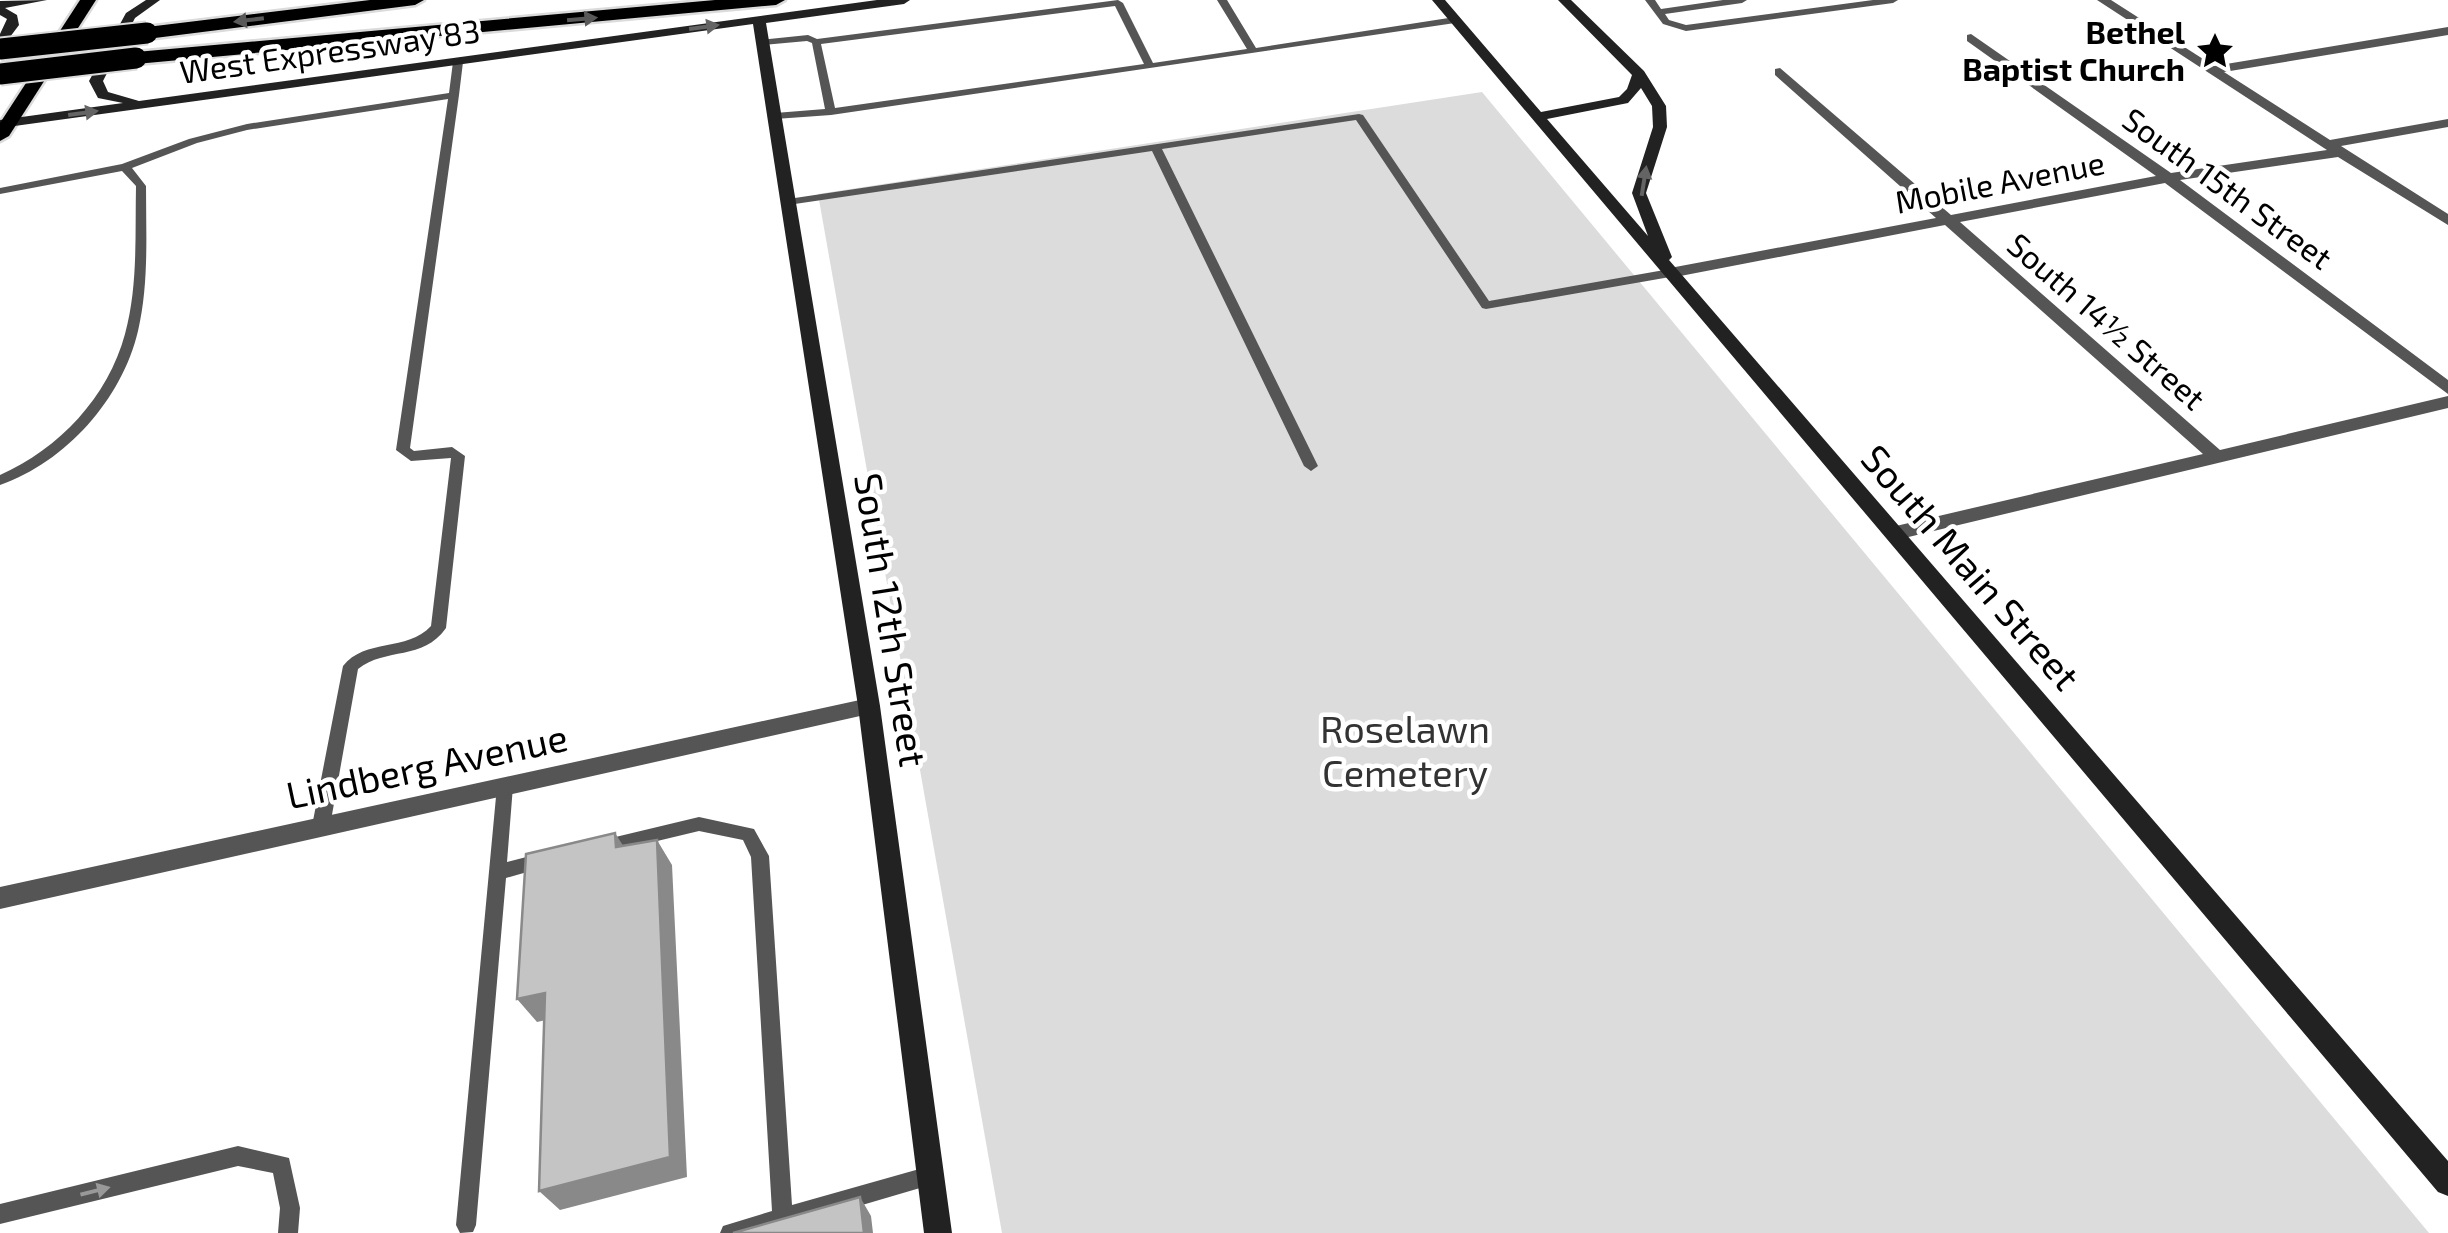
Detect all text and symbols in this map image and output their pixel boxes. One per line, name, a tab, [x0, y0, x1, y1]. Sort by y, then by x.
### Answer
street label: West Expressway 83	[177, 10, 482, 90]
one-way arrow	[567, 11, 598, 27]
place label: Bethel Baptist Church	[1962, 12, 2185, 87]
one-way arrow	[233, 13, 264, 29]
one-way arrow	[689, 19, 721, 35]
place icon: Bethel Baptist Church	[2194, 30, 2236, 72]
street label: South 15th Street	[2116, 99, 2340, 276]
one-way arrow	[68, 105, 100, 121]
street label: Mobile Avenue	[1892, 142, 2108, 220]
one-way arrow	[1636, 165, 1652, 197]
street label: South 14½ Street	[2001, 224, 2214, 417]
street label: South Main Street	[1853, 435, 2090, 699]
street label: South 12th Street	[846, 470, 938, 770]
park label: Roselawn Cemetery	[1320, 705, 1490, 795]
street label: Lindberg Avenue	[282, 713, 571, 817]
one-way arrow	[80, 1183, 111, 1198]

